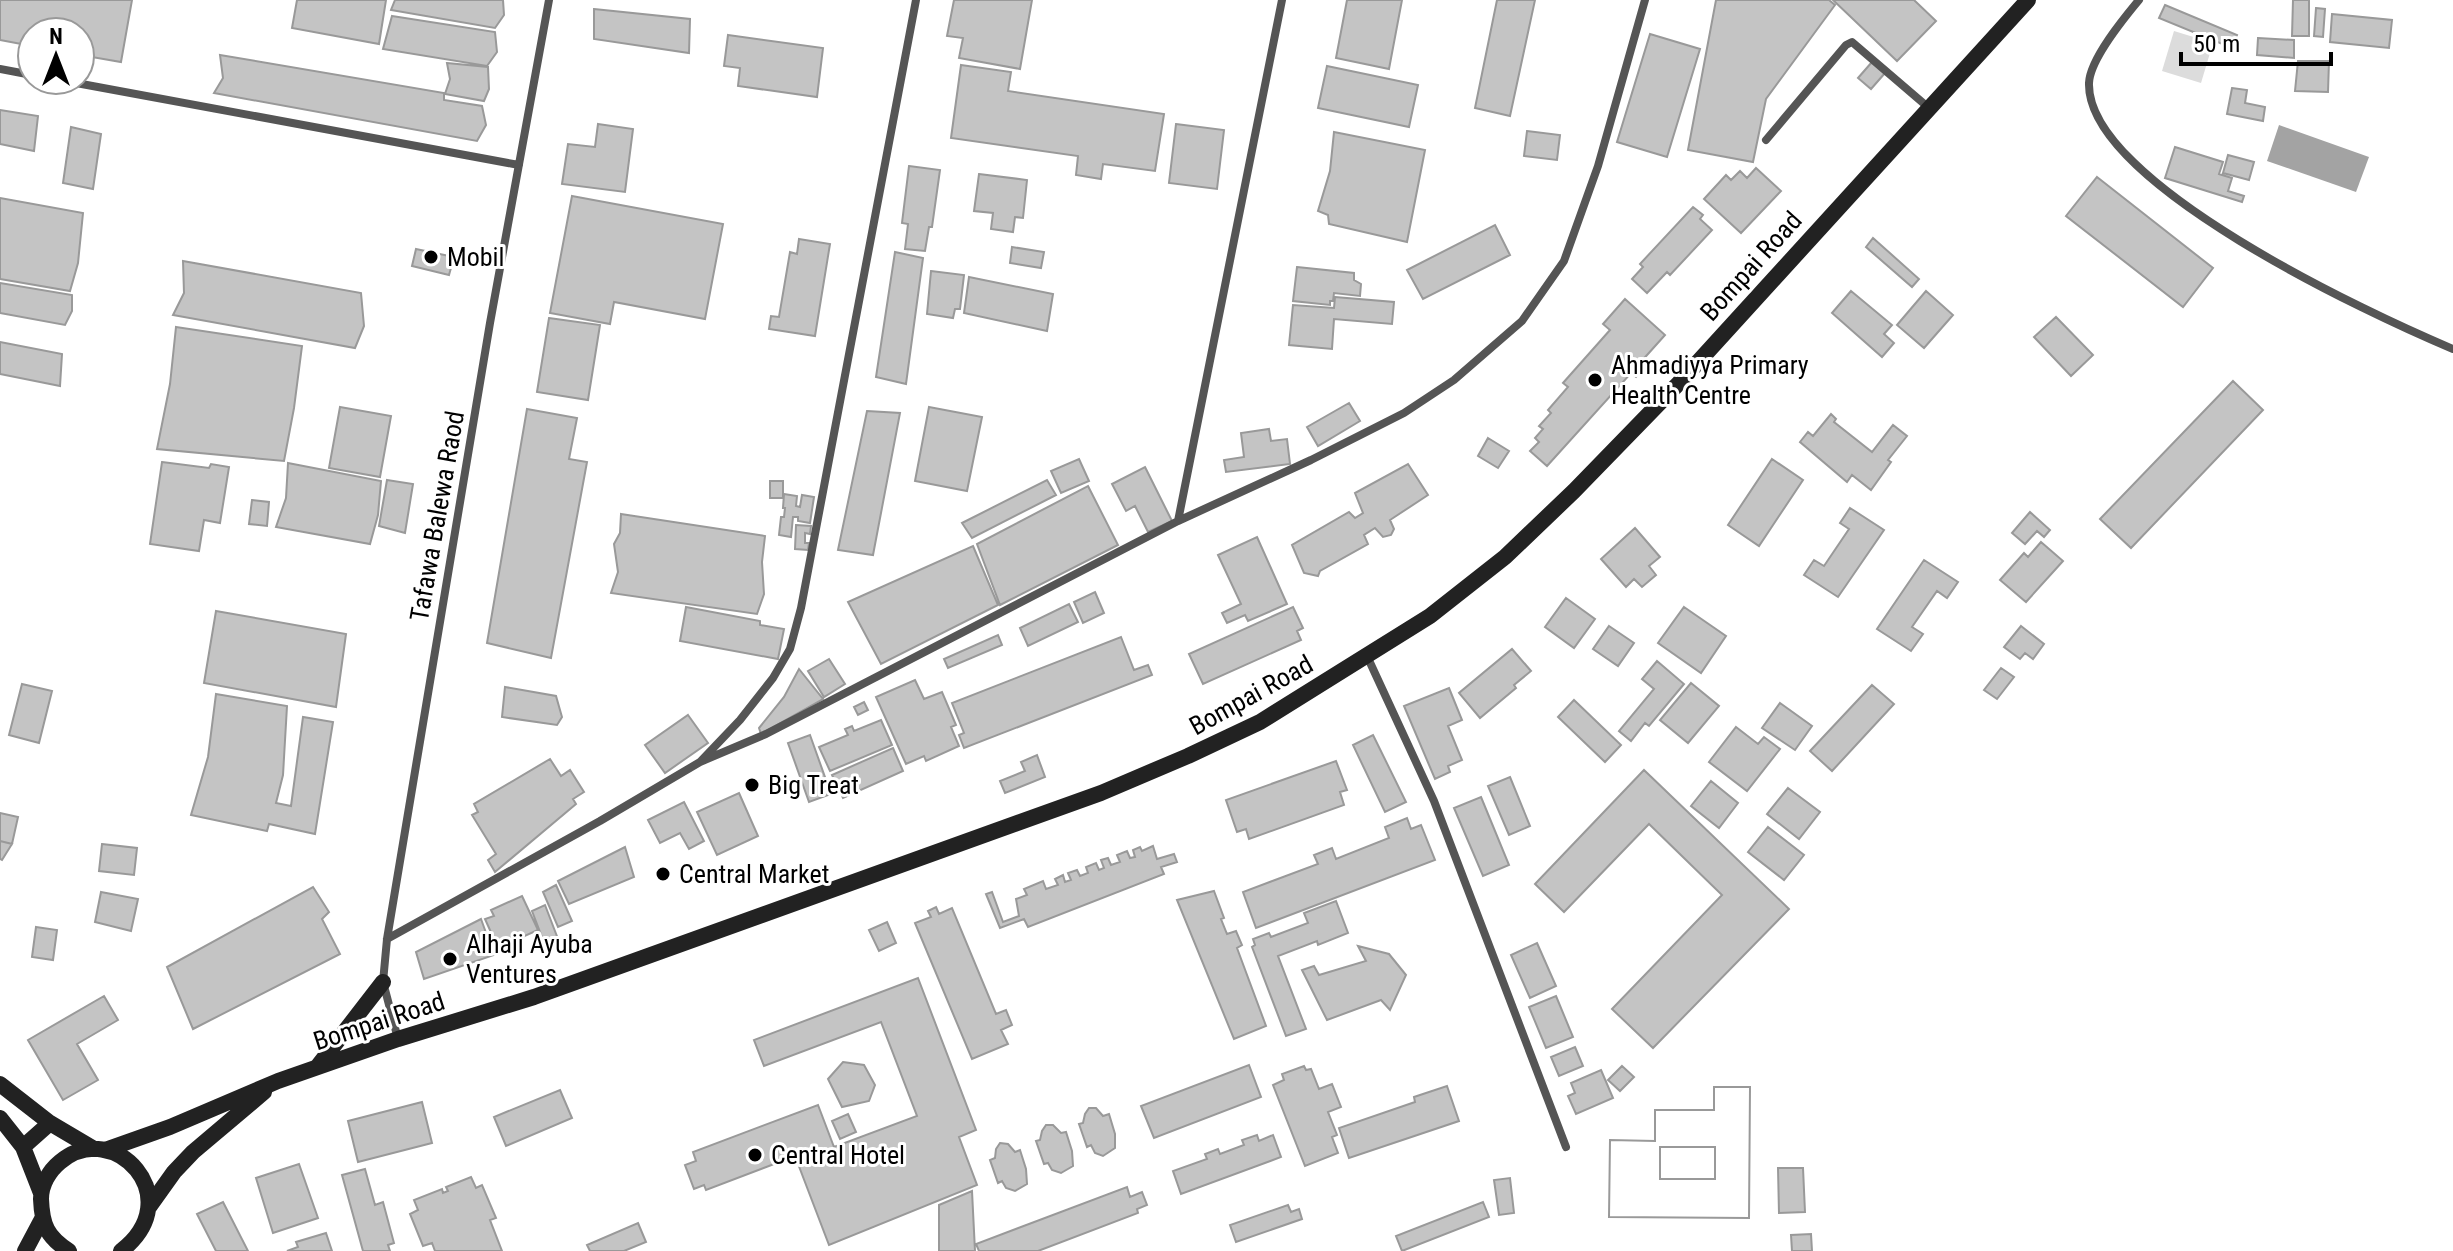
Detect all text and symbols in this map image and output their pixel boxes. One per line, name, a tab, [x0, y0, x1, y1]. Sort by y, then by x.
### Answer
north arrow	[16, 16, 96, 96]
scale bar	[2181, 16, 2331, 66]
text: N	[49, 24, 63, 49]
text: 50 m	[2193, 30, 2240, 58]
street label: Bompai Road	[1694, 205, 1808, 327]
place label: Mobil	[447, 242, 504, 272]
marker: Mobil	[422, 248, 440, 266]
place label: Ahmadiyya Primary Health Centre	[1611, 350, 1809, 410]
marker: Ahmadiyya Primary Health Centre	[1586, 371, 1604, 389]
street label: Tafawa Balewa Raod	[404, 409, 470, 623]
street label: Bompai Road	[1184, 649, 1318, 741]
place label: Big Treat	[768, 770, 859, 800]
marker: Big Treat	[743, 776, 761, 794]
place label: Central Market	[679, 859, 829, 889]
marker: Central Market	[654, 865, 672, 883]
place label: Alhaji Ayuba Ventures	[466, 929, 593, 989]
marker: Alhaji Ayuba Ventures	[441, 950, 459, 968]
street label: Bompai Road	[310, 986, 448, 1056]
place label: Central Hotel	[771, 1140, 905, 1170]
marker: Central Hotel	[746, 1146, 764, 1164]

